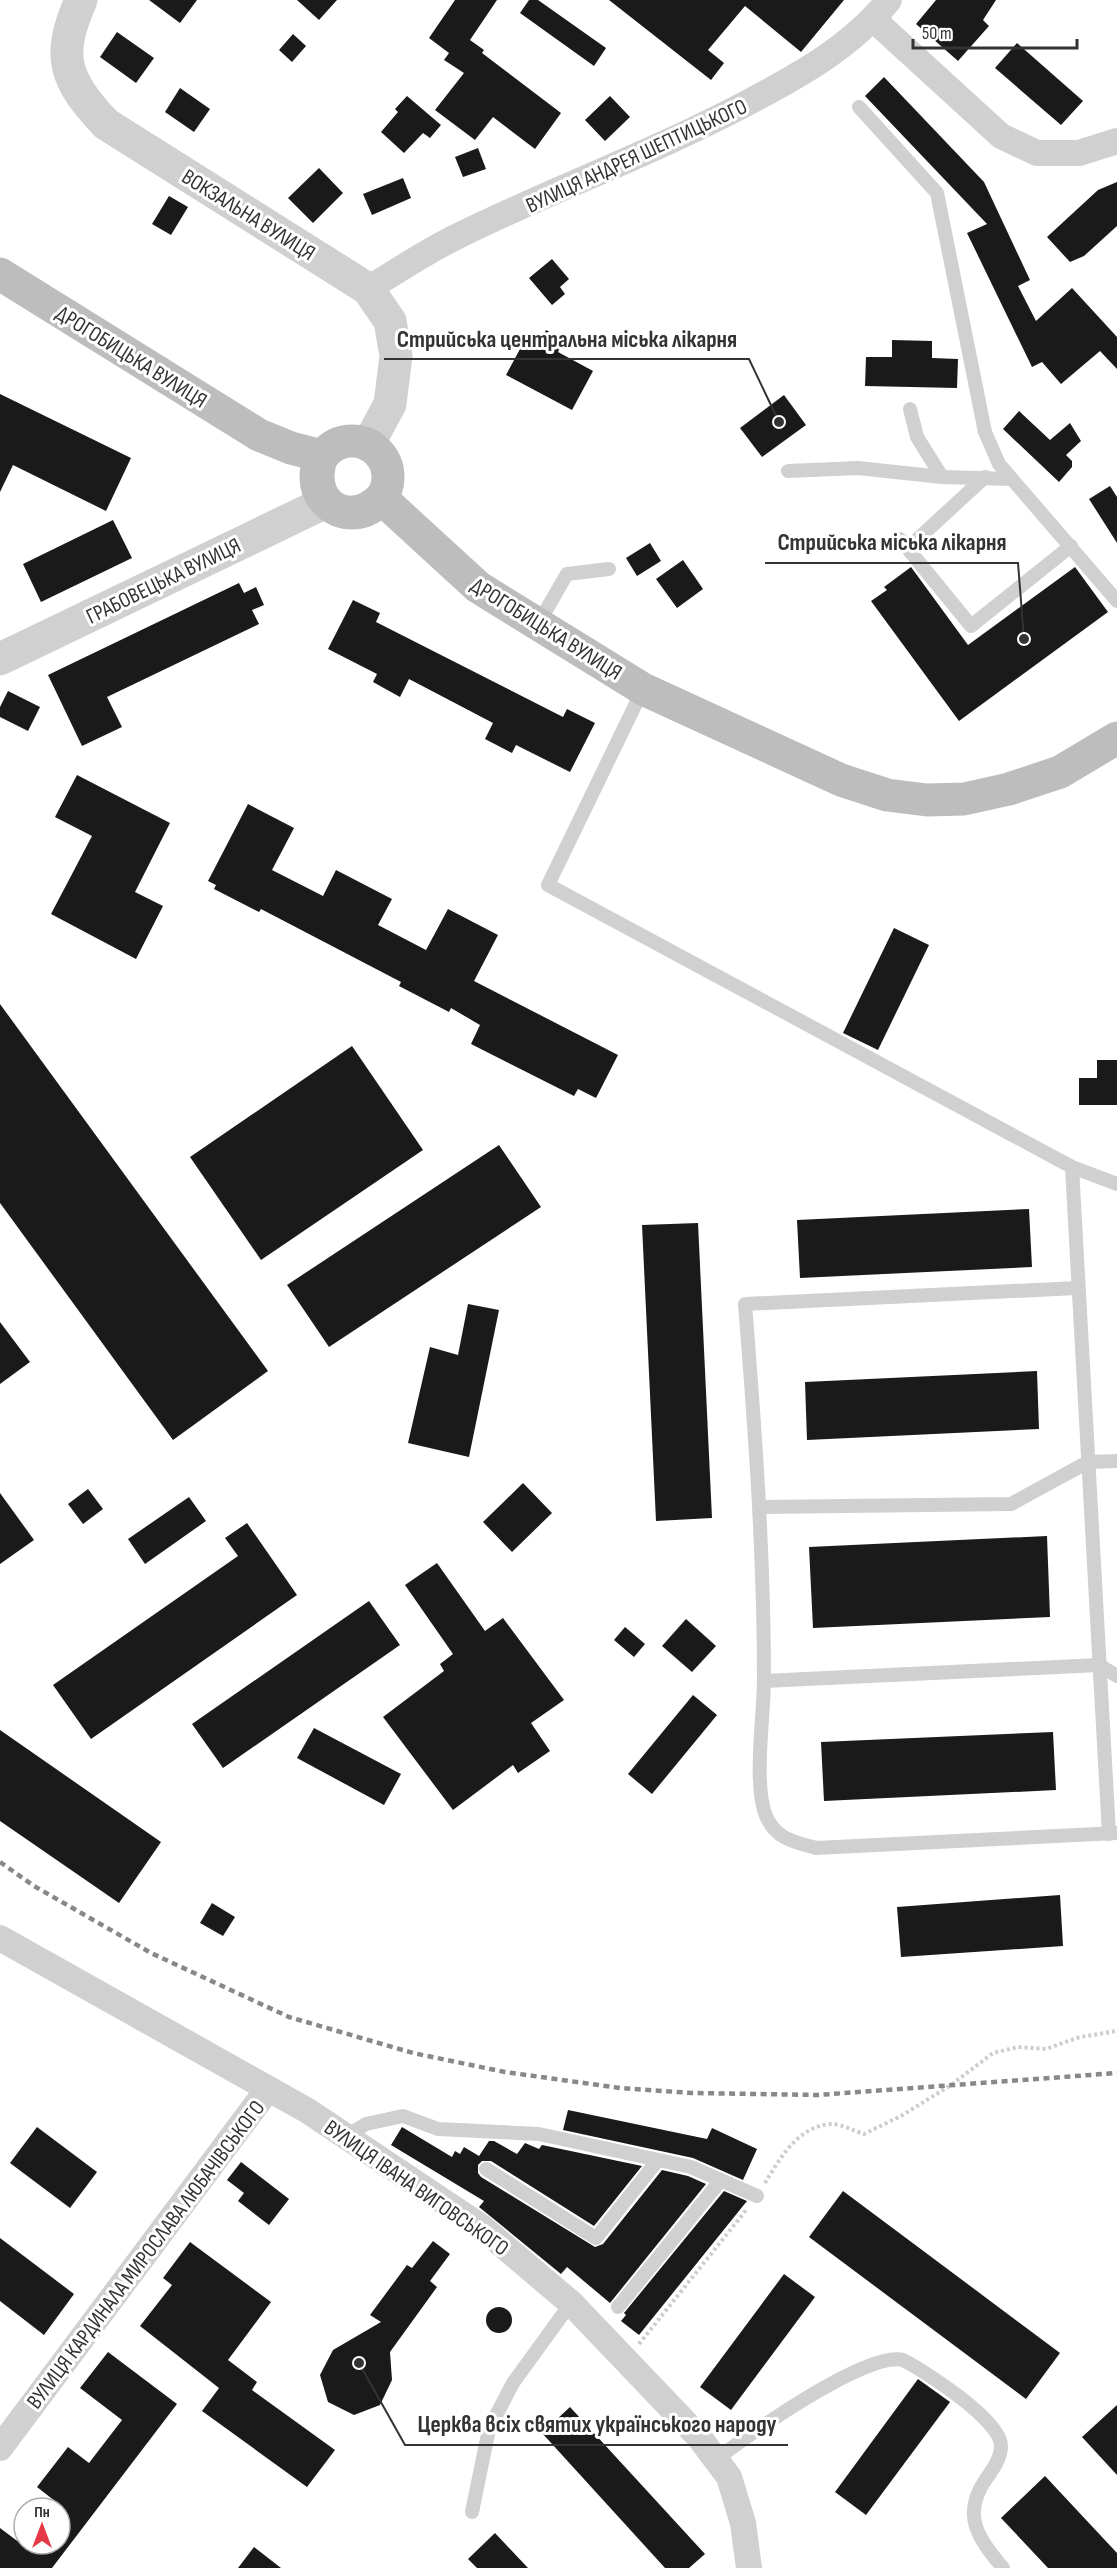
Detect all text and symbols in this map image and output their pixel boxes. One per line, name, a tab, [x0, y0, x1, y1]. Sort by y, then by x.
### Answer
scale bar	[913, 12, 1076, 50]
text: 50 m	[922, 23, 952, 44]
street label: ВУЛИЦЯ АНДРЕЯ ШЕПТИЦЬКОГО	[522, 93, 751, 219]
street label: ВОКЗАЛЬНА ВУЛИЦЯ	[176, 163, 320, 267]
street label: ДРОГОБИЦЬКА ВУЛИЦЯ	[51, 300, 212, 415]
callout: Стрийська центральна міська лікарня	[384, 317, 749, 359]
text: Стрийська центральна міська лікарня	[397, 325, 737, 354]
callout: Стрийська міська лікарня	[765, 521, 1018, 563]
text: Стрийська міська лікарня	[777, 528, 1007, 557]
street label: ГРАБОВЕЦЬКА ВУЛИЦЯ	[82, 532, 245, 630]
street label: ДРОГОБИЦЬКА ВУЛИЦЯ	[466, 572, 627, 687]
street label: ВУЛИЦЯ КАРДИНАЛА МИРОСЛАВА ЛЮБАЧІВСЬКОГО	[21, 2095, 271, 2414]
street label: ВУЛИЦЯ ІВАНА ВИГОВСЬКОГО	[319, 2114, 514, 2262]
callout: Церква всіх святих українського народу	[405, 2403, 788, 2445]
text: Церква всіх святих українського народу	[417, 2410, 777, 2439]
north arrow	[12, 2496, 72, 2556]
text: Пн	[34, 2503, 50, 2522]

